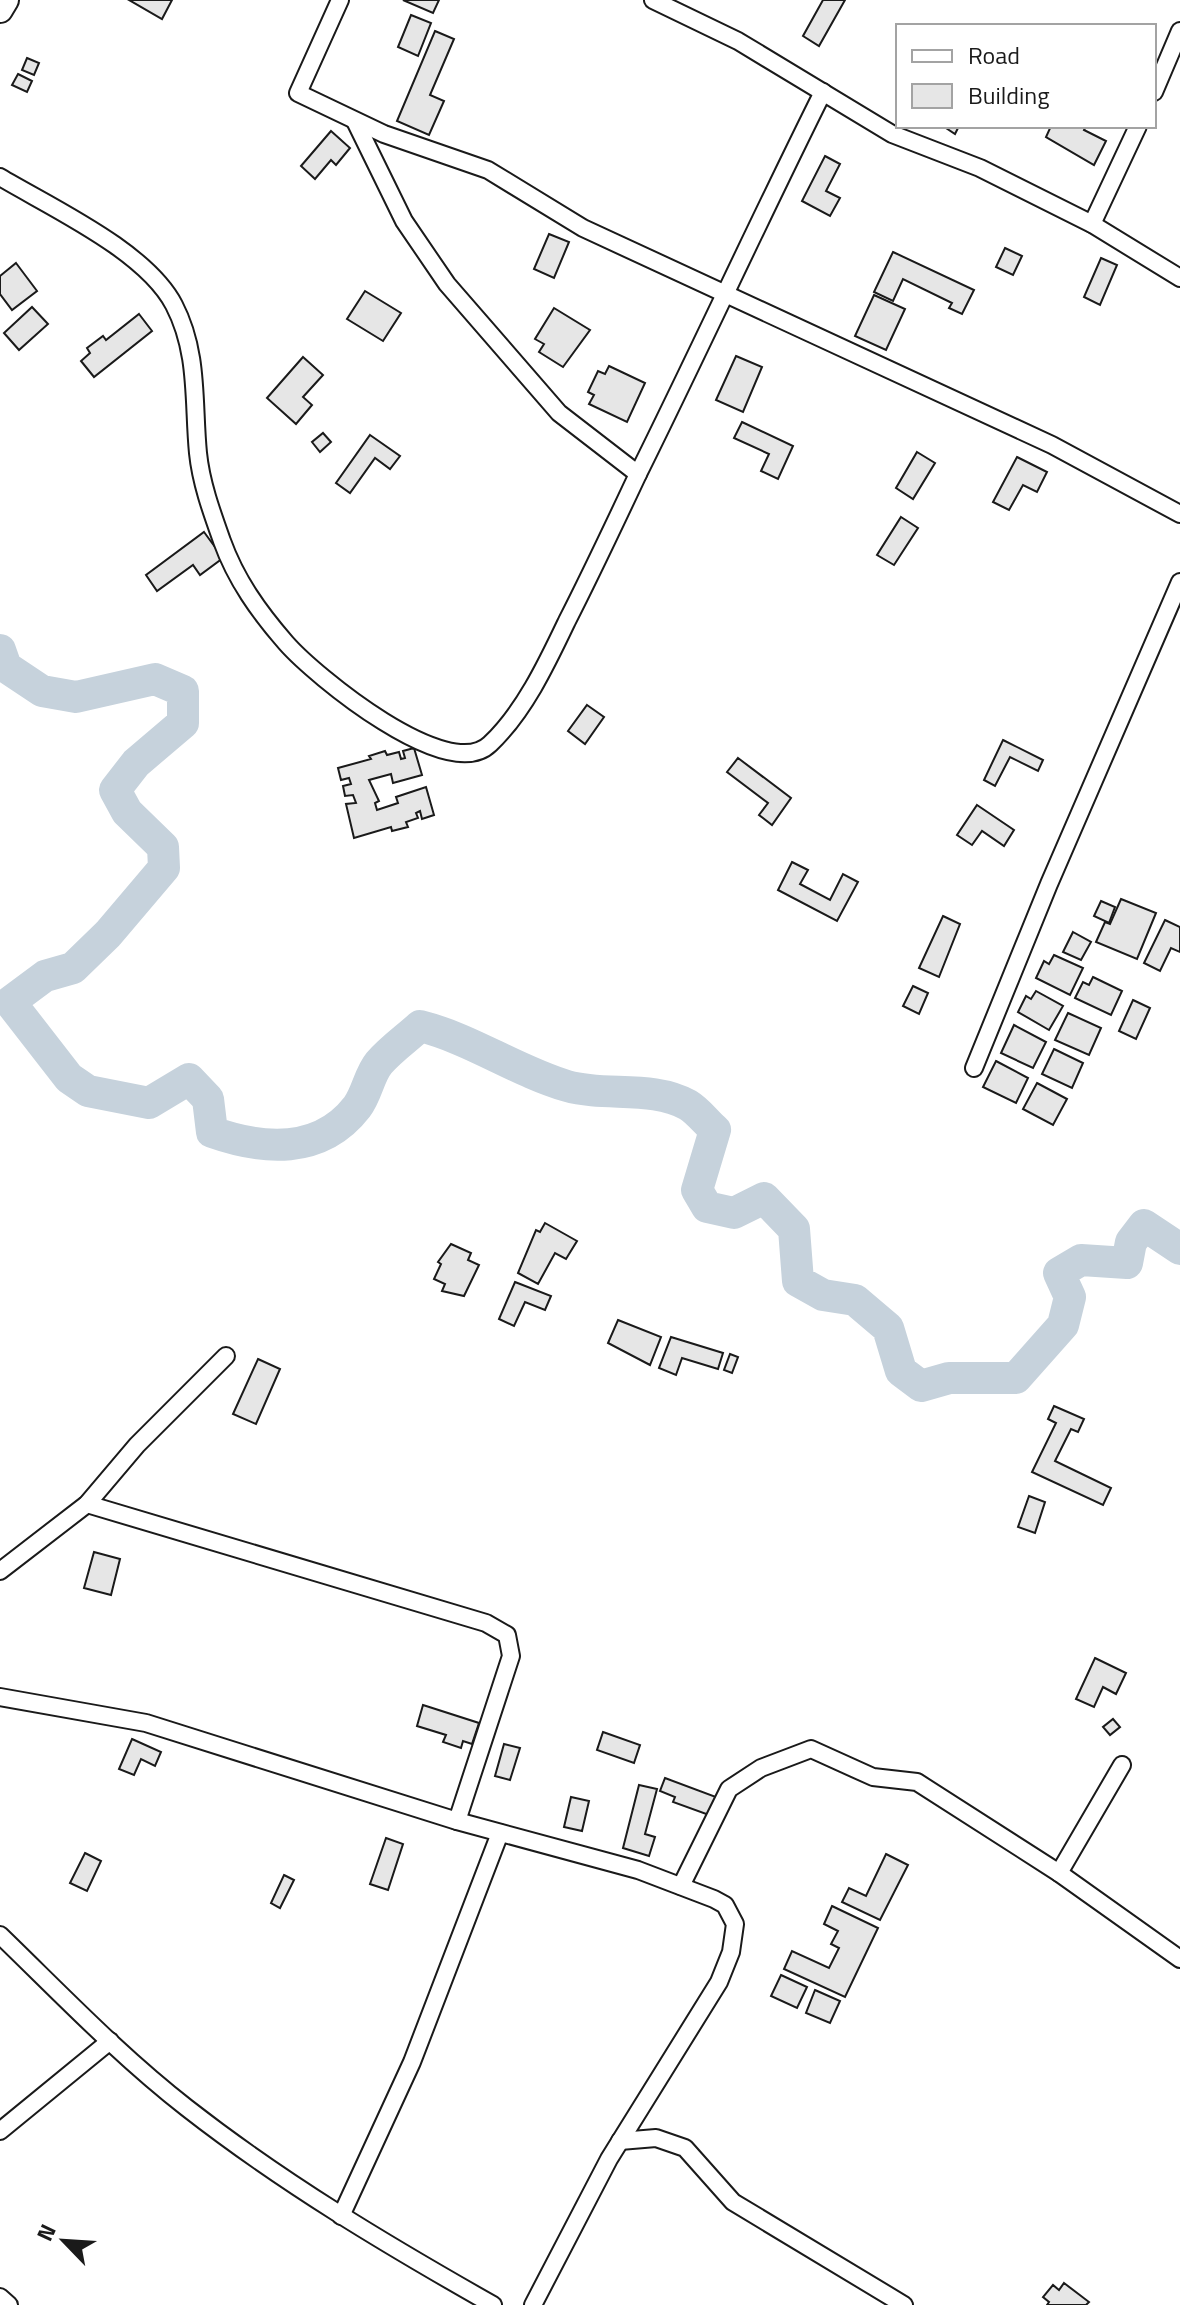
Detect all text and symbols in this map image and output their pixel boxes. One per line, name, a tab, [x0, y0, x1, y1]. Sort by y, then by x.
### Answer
legend	[896, 24, 1156, 128]
text: Road	[968, 37, 1020, 73]
text: Building	[968, 77, 1050, 113]
north arrow	[24, 2201, 104, 2281]
text: N	[27, 2218, 65, 2247]

